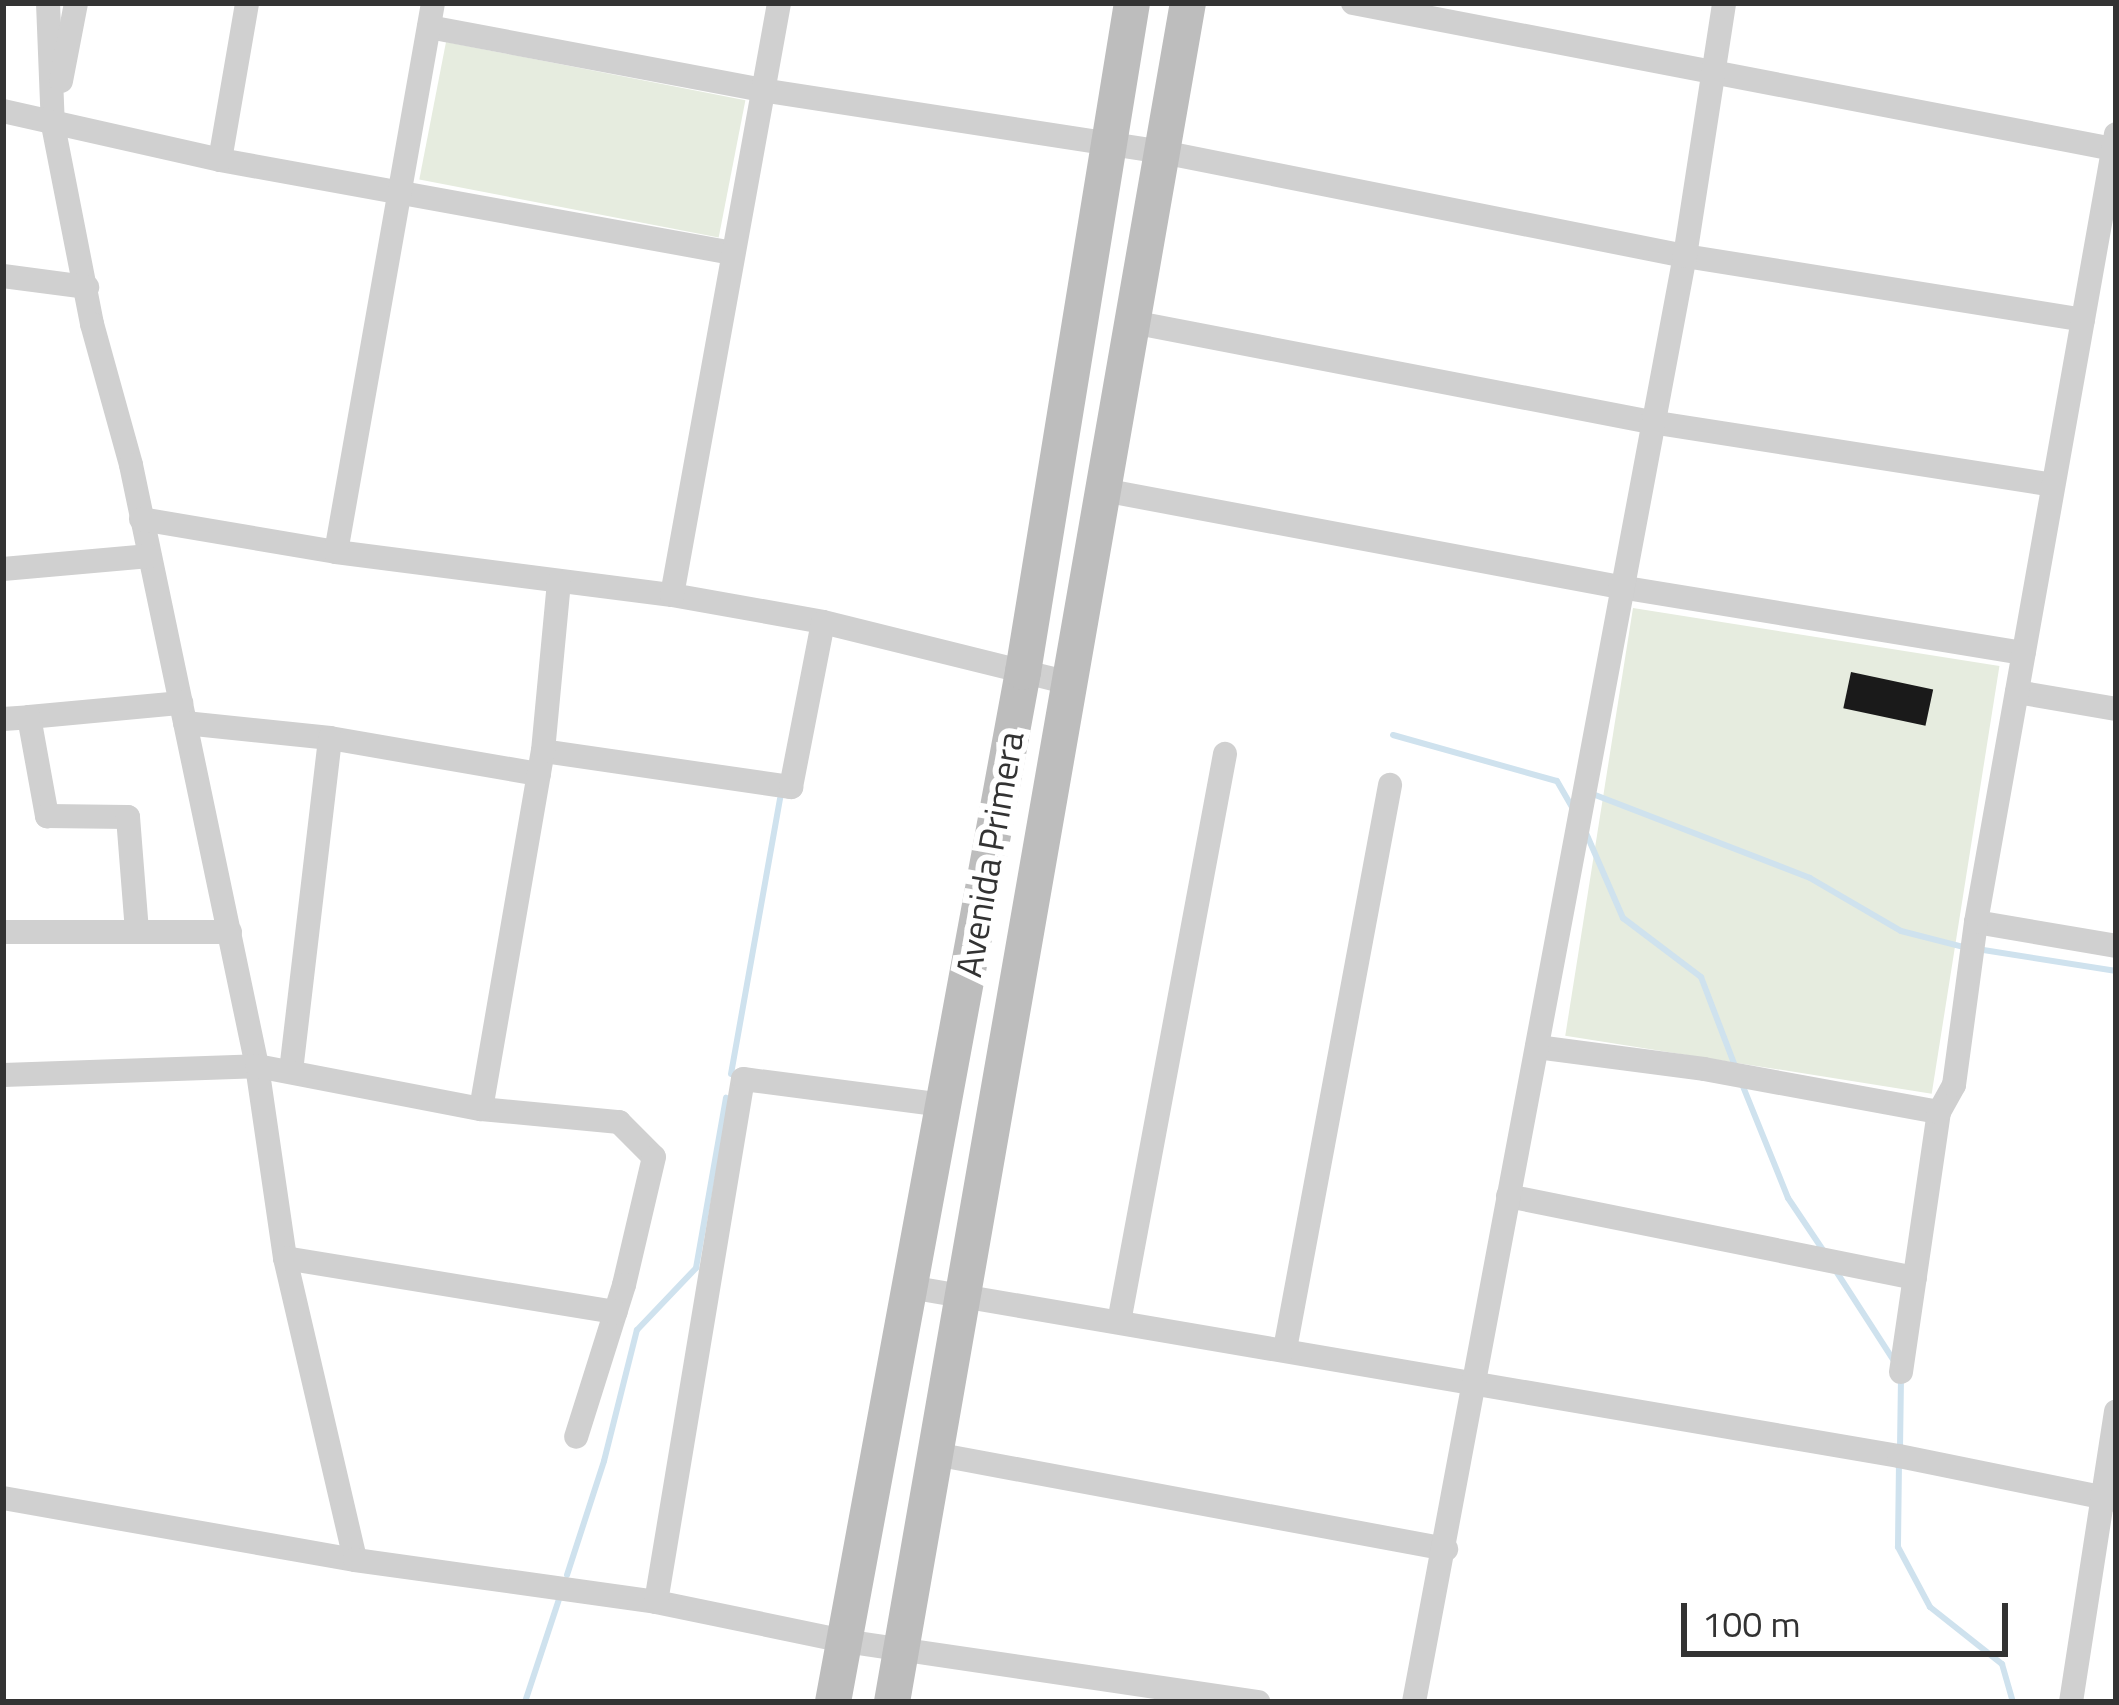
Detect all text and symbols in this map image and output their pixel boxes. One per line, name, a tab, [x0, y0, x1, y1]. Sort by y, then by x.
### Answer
street label: Avenida Primera	[946, 728, 1032, 980]
scale bar	[1687, 1579, 2014, 1653]
text: 100 m	[1702, 1596, 1801, 1651]

